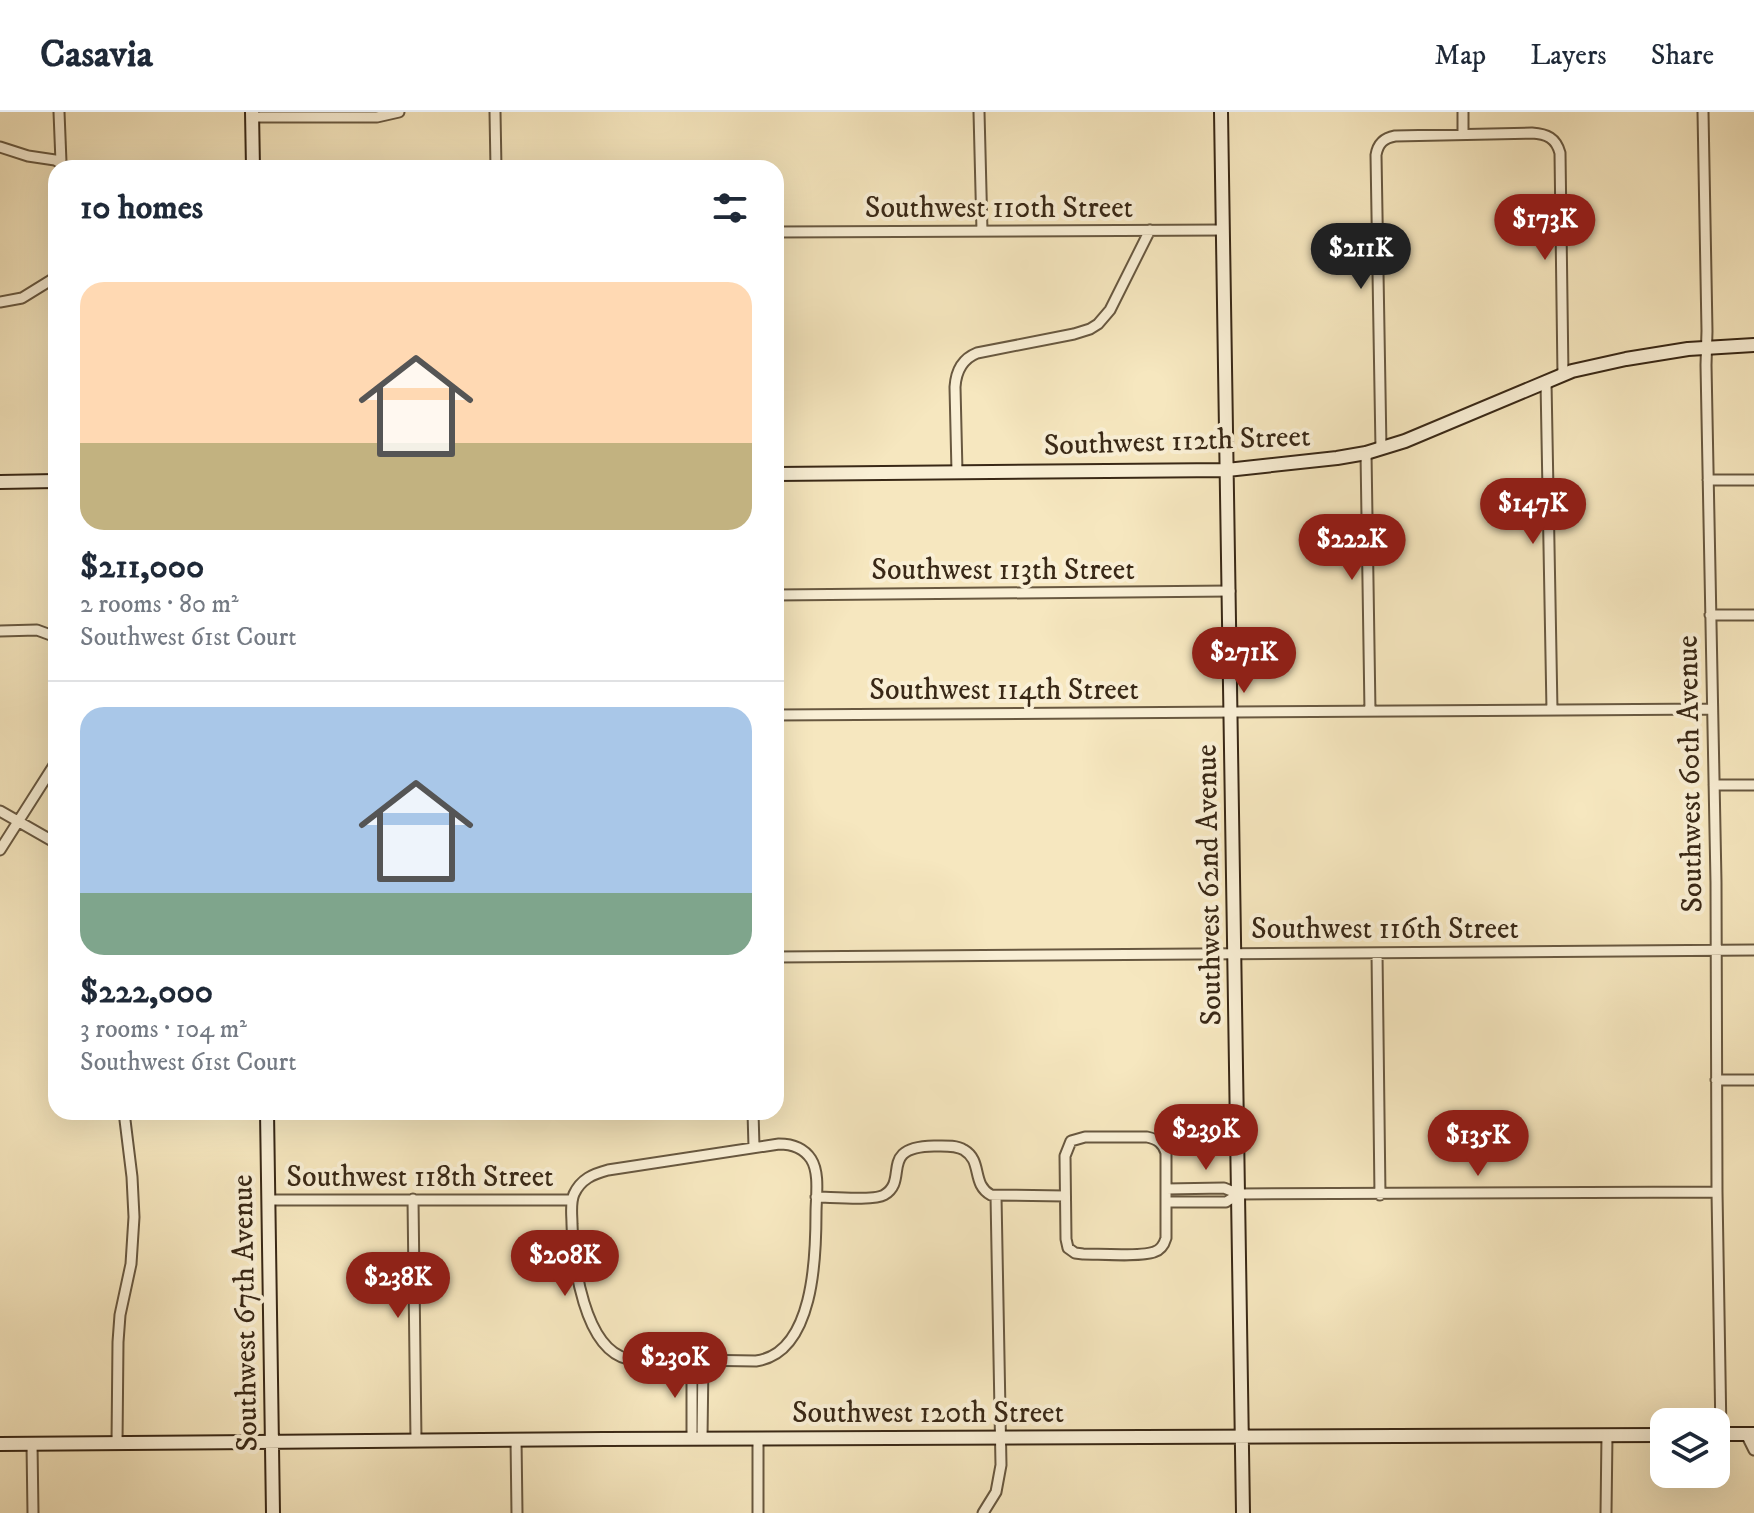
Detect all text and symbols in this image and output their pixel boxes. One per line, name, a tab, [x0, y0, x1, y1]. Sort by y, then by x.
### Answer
text: Casavia	[40, 31, 153, 79]
text: Map	[1435, 38, 1486, 73]
text: Layers	[1530, 38, 1607, 73]
text: Share	[1651, 38, 1714, 73]
icon: filters	[708, 186, 752, 230]
text: 10 homes	[80, 187, 203, 229]
street label: Southwest 110th Street	[865, 190, 1133, 227]
pin: $173K	[1489, 194, 1601, 262]
text: $173K	[1512, 203, 1578, 236]
pin: $211K	[1305, 223, 1417, 291]
text: $211K	[1329, 232, 1393, 265]
icon: home	[344, 334, 488, 478]
street label: Southwest 112th Street	[1043, 418, 1311, 465]
pin: $147K	[1477, 478, 1589, 546]
text: $147K	[1498, 487, 1568, 520]
pin: $222K	[1296, 514, 1408, 582]
text: $222K	[1317, 523, 1387, 556]
text: $211,000	[80, 546, 204, 588]
street label: Southwest 113th Street	[871, 552, 1135, 589]
text: 2 rooms · 80 m²	[80, 588, 239, 621]
text: Southwest 61st Court	[80, 621, 297, 654]
pin: $271K	[1188, 627, 1300, 695]
street label: Southwest 60th Avenue	[1670, 635, 1711, 913]
text: $271K	[1210, 636, 1278, 669]
street label: Southwest 114th Street	[869, 672, 1139, 709]
street label: Southwest 62nd Avenue	[1189, 744, 1230, 1026]
icon: home	[344, 759, 488, 903]
street label: Southwest 116th Street	[1251, 911, 1519, 948]
text: $222,000	[80, 971, 213, 1013]
text: 3 rooms · 104 m²	[80, 1013, 247, 1046]
text: Southwest 61st Court	[80, 1046, 297, 1079]
pin: $239K	[1150, 1104, 1262, 1172]
pin: $135K	[1422, 1110, 1534, 1178]
text: $239K	[1172, 1113, 1240, 1146]
text: $135K	[1446, 1119, 1510, 1152]
street label: Southwest 118th Street	[286, 1159, 554, 1196]
street label: Southwest 67th Avenue	[225, 1174, 266, 1452]
pin: $208K	[509, 1230, 621, 1298]
text: $208K	[529, 1239, 601, 1272]
pin: $238K	[342, 1252, 454, 1320]
text: $238K	[364, 1261, 432, 1294]
pin: $230K	[619, 1332, 731, 1400]
text: $230K	[641, 1341, 709, 1374]
street label: Southwest 120th Street	[792, 1395, 1064, 1432]
map controls	[1650, 1408, 1730, 1488]
button: layers	[1650, 1408, 1730, 1488]

